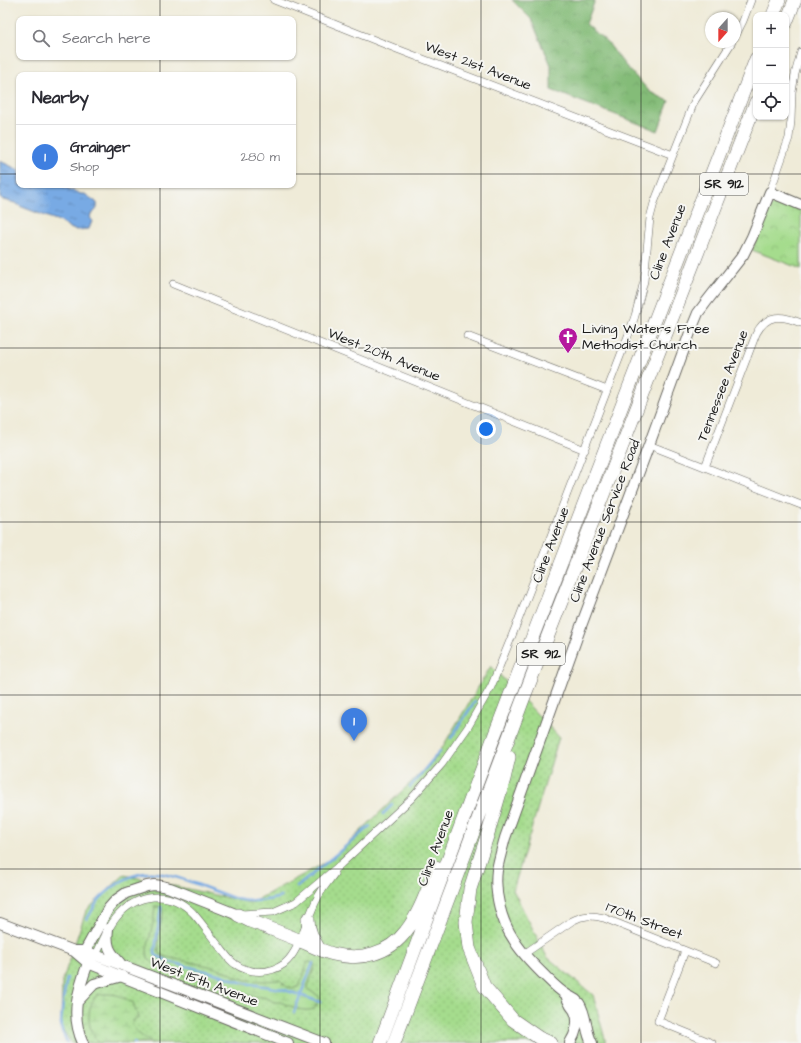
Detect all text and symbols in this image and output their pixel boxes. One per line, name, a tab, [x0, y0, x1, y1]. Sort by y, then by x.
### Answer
north arrow	[705, 12, 741, 48]
map controls	[753, 12, 789, 120]
button: +	[753, 12, 789, 48]
search box	[16, 16, 296, 60]
icon: search	[30, 27, 52, 49]
text: Search here	[62, 28, 151, 49]
street label: West 21st Avenue	[422, 36, 535, 96]
button: −	[753, 48, 789, 84]
button: locate	[753, 84, 789, 120]
text: Nearby	[32, 86, 89, 110]
text: Grainger	[70, 137, 130, 158]
text: 1	[44, 148, 46, 166]
text: 280 m	[241, 148, 280, 166]
text: Shop	[70, 158, 99, 176]
road number: SR 912	[700, 173, 748, 195]
street label: Cline Avenue	[644, 201, 692, 283]
place label: Living Waters Free Methodist Church	[582, 319, 710, 355]
street label: West 20th Avenue	[325, 323, 444, 387]
church icon: Living Waters Free Methodist Church	[557, 326, 579, 354]
street label: Tennessee Avenue	[692, 327, 754, 445]
your location	[476, 419, 496, 439]
street label: Cline Avenue Service Road	[565, 436, 645, 606]
street label: Cline Avenue	[527, 504, 575, 586]
road number: SR 912	[517, 643, 565, 665]
pin: 1	[341, 708, 367, 741]
street label: Cline Avenue	[413, 807, 459, 889]
street label: 170th Street	[603, 897, 686, 945]
street label: West 15th Avenue	[147, 952, 261, 1012]

